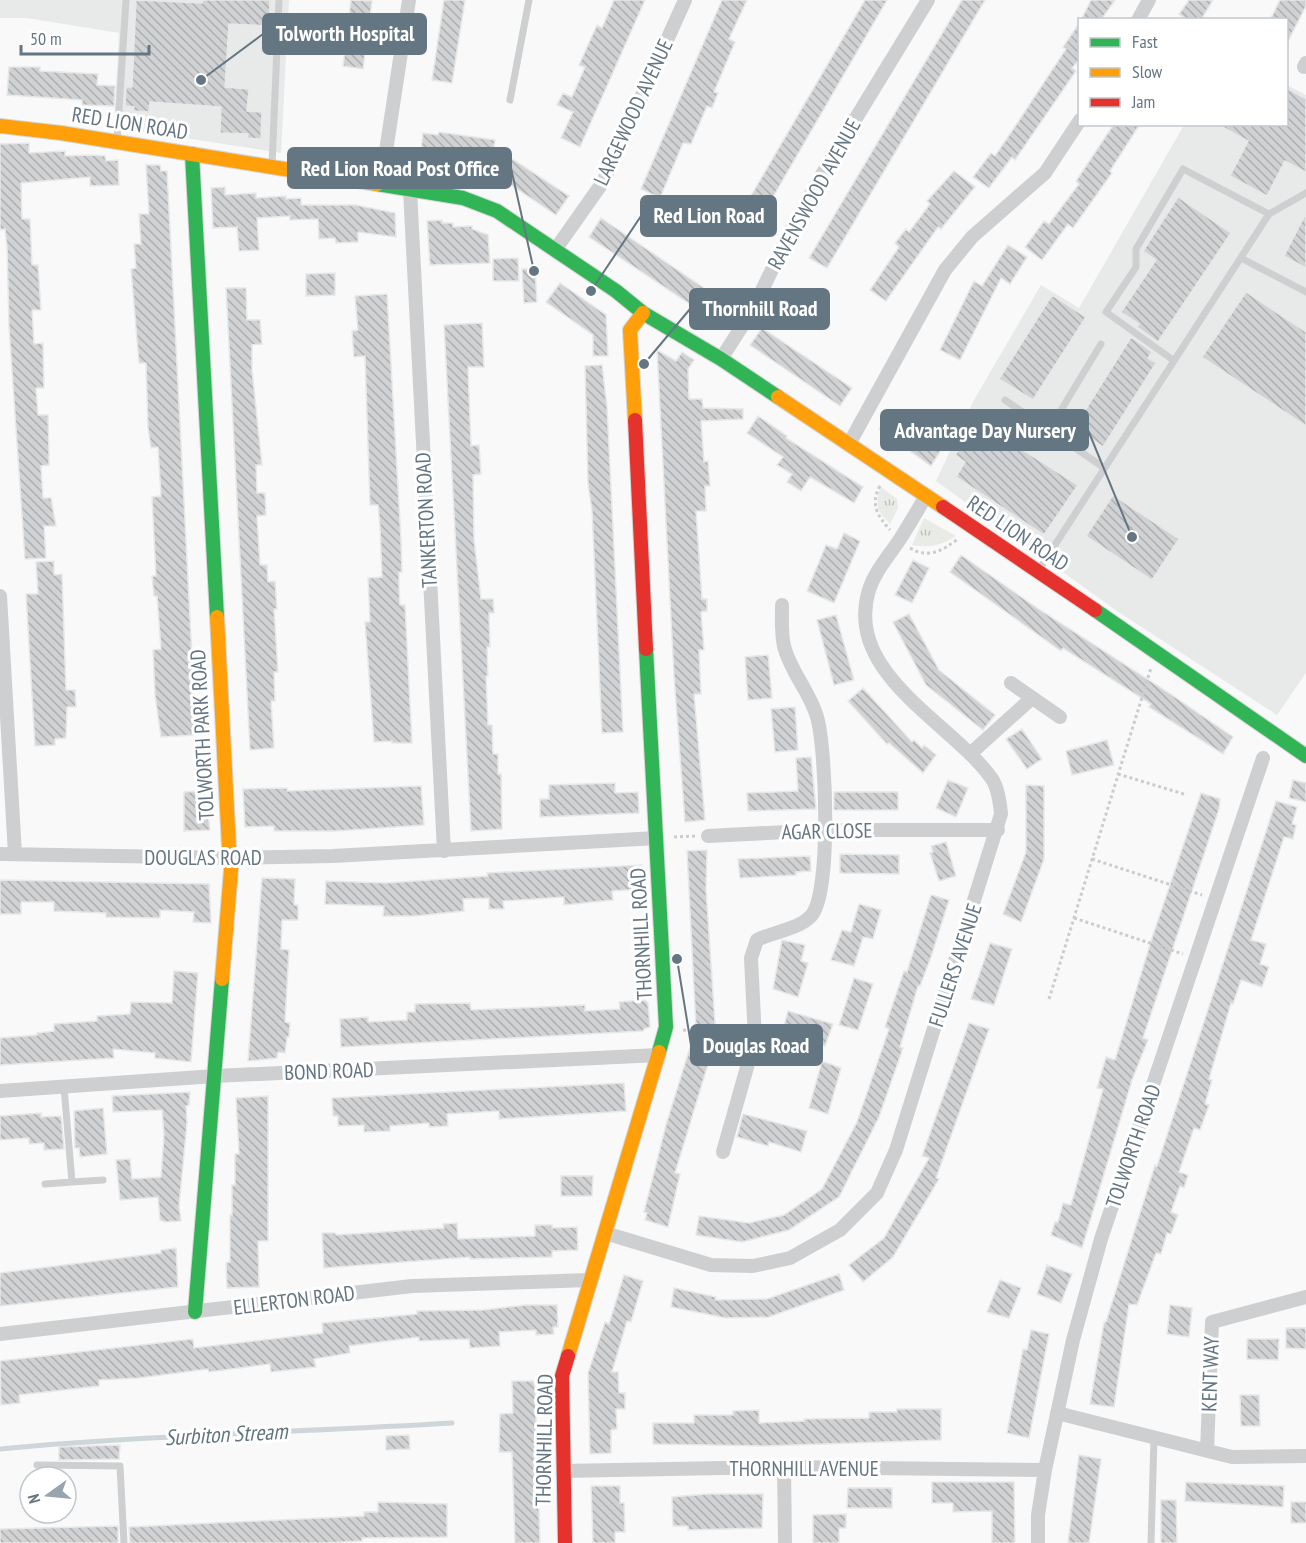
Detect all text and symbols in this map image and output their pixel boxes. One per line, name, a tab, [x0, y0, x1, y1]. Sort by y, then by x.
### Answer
callout: Tolworth Hospital	[263, 14, 426, 54]
scale bar	[21, 18, 148, 56]
legend	[1078, 18, 1288, 126]
text: Tolworth Hospital	[276, 19, 415, 47]
text: 50 m	[30, 27, 62, 50]
text: Fast	[1132, 30, 1158, 53]
street label: LARGEWOOD AVENUE	[587, 34, 679, 190]
text: Slow	[1132, 60, 1163, 83]
text: Jam	[1131, 90, 1155, 113]
street label: RED LION ROAD	[70, 101, 190, 145]
street label: RAVENSWOOD AVENUE	[761, 114, 867, 274]
callout: Red Lion Road Post Office	[288, 148, 511, 188]
text: Red Lion Road Post Office	[301, 154, 499, 182]
callout: Red Lion Road	[641, 196, 776, 236]
text: Red Lion Road	[653, 201, 765, 229]
callout: Thornhill Road	[690, 289, 829, 329]
text: Thornhill Road	[702, 294, 818, 322]
callout: Advantage Day Nursery	[881, 410, 1088, 450]
text: Advantage Day Nursery	[893, 416, 1077, 444]
street label: TANKERTON ROAD	[409, 452, 443, 588]
street label: RED LION ROAD	[962, 489, 1074, 577]
street label: TOLWORTH PARK ROAD	[184, 649, 220, 821]
street label: AGAR CLOSE	[781, 817, 873, 845]
street label: DOUGLAS ROAD	[144, 844, 262, 871]
street label: THORNHILL ROAD	[624, 867, 658, 1001]
street label: FULLERS AVENUE	[922, 900, 988, 1030]
callout: Douglas Road	[691, 1025, 822, 1065]
text: Douglas Road	[703, 1031, 810, 1059]
street label: BOND ROAD	[284, 1056, 374, 1086]
street label: TOLWORTH ROAD	[1099, 1081, 1167, 1211]
street label: ELLERTON ROAD	[232, 1279, 356, 1321]
street label: KENT WAY	[1195, 1335, 1225, 1412]
street label: THORNHILL ROAD	[529, 1374, 559, 1506]
water label: Surbiton Stream	[164, 1417, 290, 1451]
street label: THORNHILL AVENUE	[729, 1455, 879, 1482]
north arrow	[18, 1465, 78, 1525]
text: N	[23, 1492, 44, 1506]

